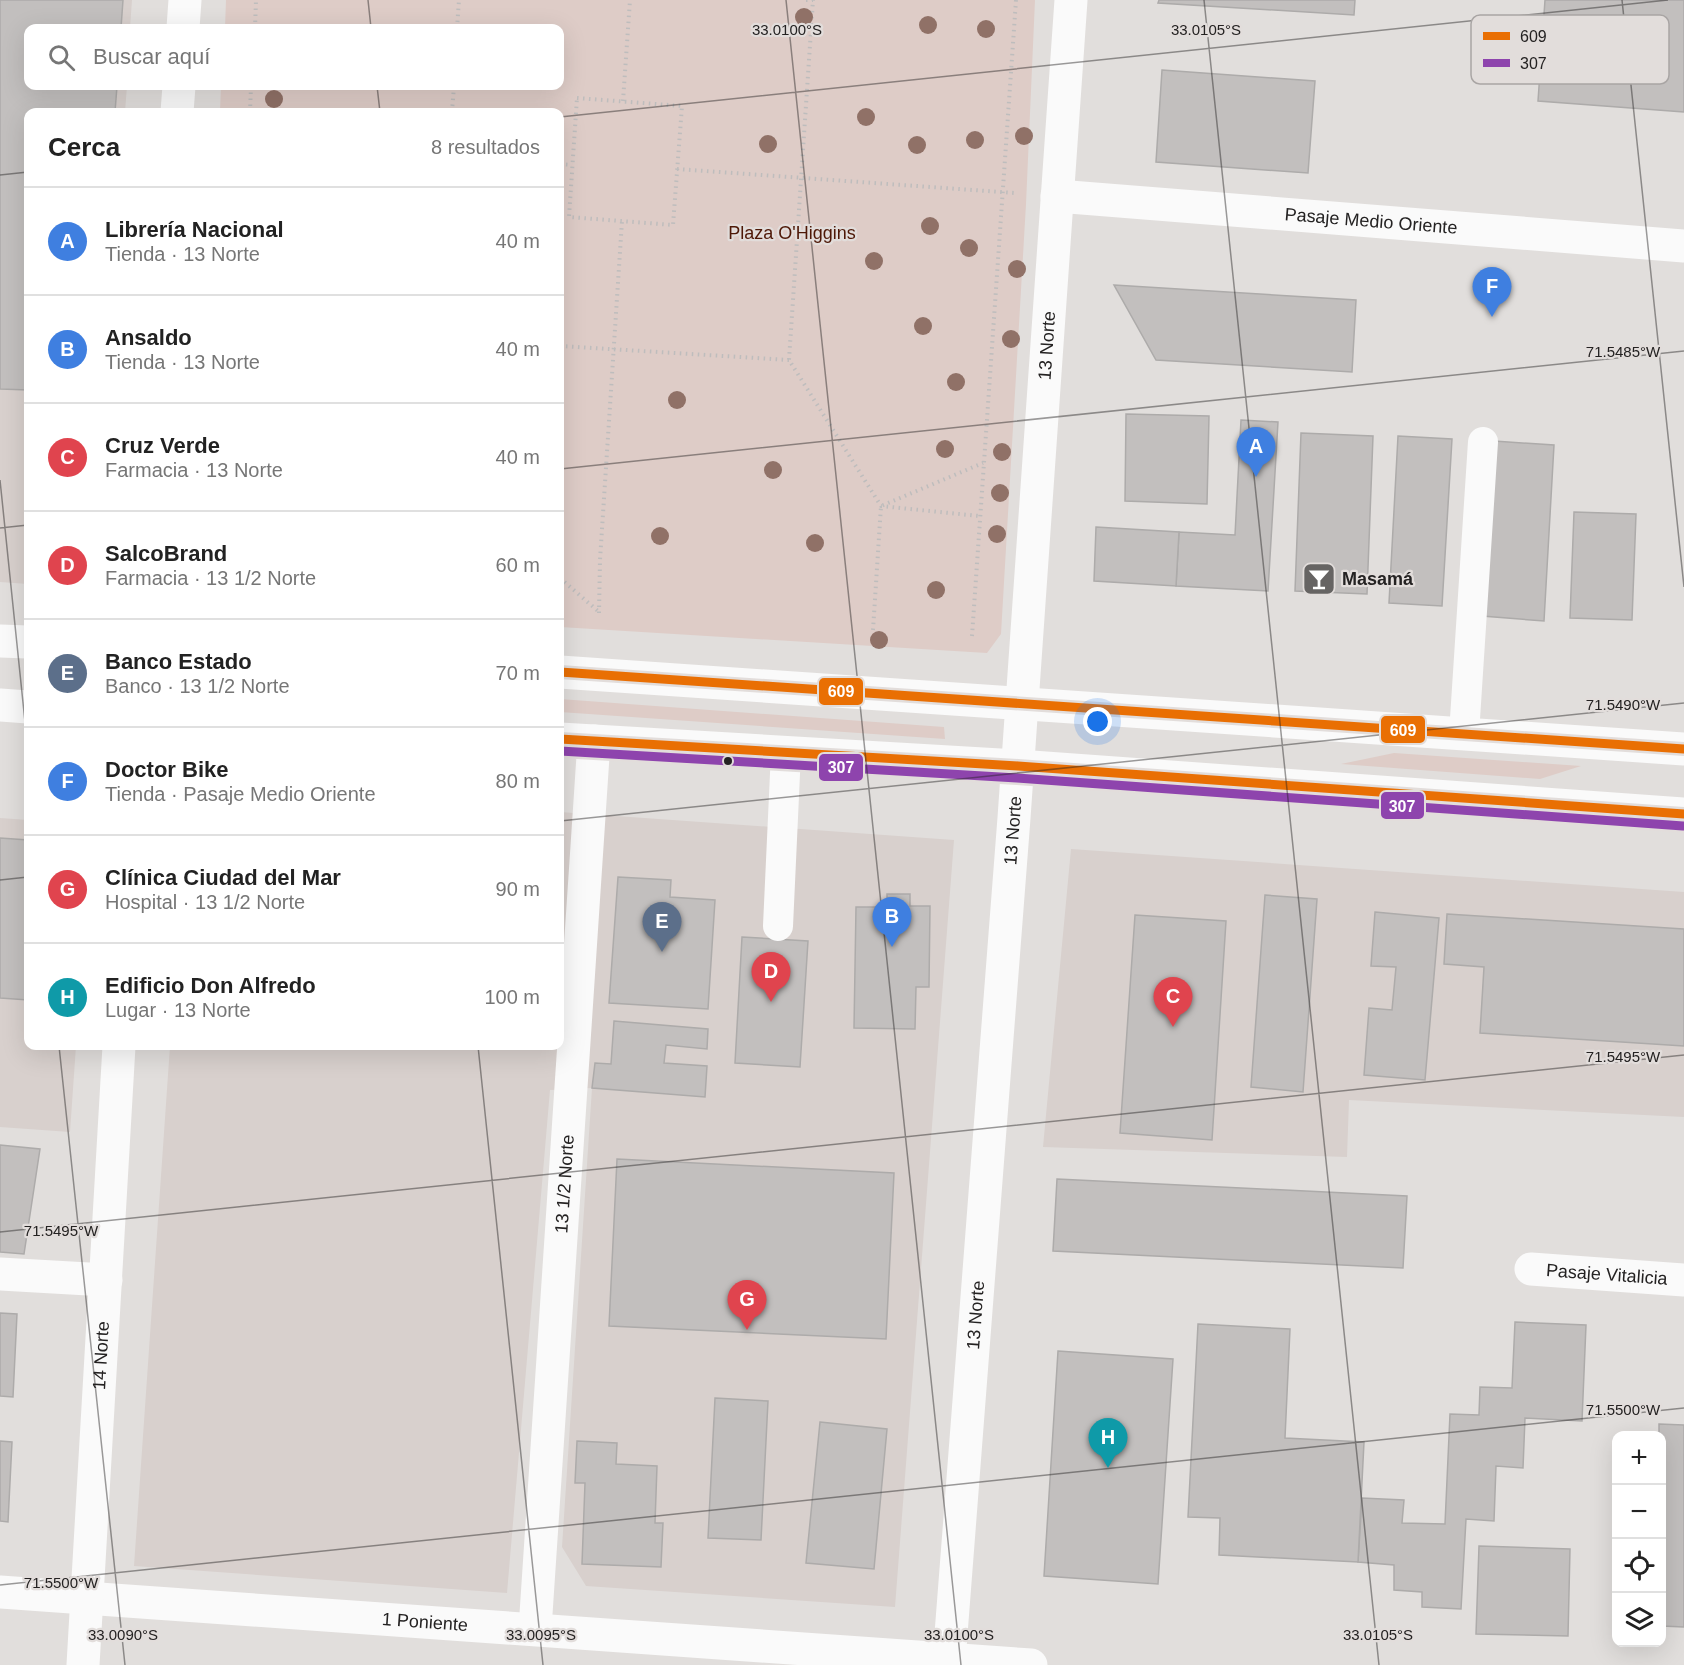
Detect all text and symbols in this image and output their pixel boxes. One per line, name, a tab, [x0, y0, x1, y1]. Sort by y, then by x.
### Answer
legend	[1471, 15, 1669, 84]
text: 33.0100°S	[752, 21, 822, 38]
text: 33.0105°S	[1171, 21, 1241, 38]
search box	[24, 24, 564, 90]
text: 609	[1520, 28, 1547, 45]
icon: search	[45, 41, 78, 74]
text: Buscar aquí	[93, 44, 210, 69]
text: 307	[1520, 55, 1547, 72]
text: Cerca	[48, 132, 120, 162]
text: 8 resultados	[431, 136, 540, 158]
street label: Pasaje Medio Oriente	[1284, 204, 1458, 238]
text: Librería Nacional	[105, 217, 284, 242]
park label: Plaza O'Higgins	[728, 223, 856, 243]
text: A	[60, 230, 75, 252]
text: 40 m	[496, 230, 540, 252]
text: Tienda · 13 Norte	[105, 243, 260, 265]
pin: F	[1472, 268, 1512, 317]
street label: 13 Norte	[1035, 310, 1059, 381]
text: Ansaldo	[105, 325, 192, 350]
text: B	[60, 338, 75, 360]
text: 40 m	[496, 338, 540, 360]
text: 71.5485°W	[1586, 343, 1661, 360]
text: Tienda · 13 Norte	[105, 351, 260, 373]
pin: A	[1236, 428, 1276, 477]
text: Cruz Verde	[105, 433, 220, 458]
text: C	[60, 446, 75, 468]
text: 40 m	[496, 446, 540, 468]
text: Farmacia · 13 Norte	[105, 459, 283, 481]
text: SalcoBrand	[105, 541, 227, 566]
text: D	[60, 554, 75, 576]
text: 60 m	[496, 554, 540, 576]
bar icon: Masamá	[1301, 561, 1337, 597]
text: Farmacia · 13 1/2 Norte	[105, 567, 316, 589]
place label: Masamá	[1342, 569, 1414, 589]
text: Banco Estado	[105, 649, 252, 674]
text: E	[61, 662, 74, 684]
text: 70 m	[496, 662, 540, 684]
text: Banco · 13 1/2 Norte	[105, 675, 290, 697]
line badge: 609	[818, 677, 864, 706]
text: 609	[828, 683, 854, 700]
text: 71.5490°W	[1586, 696, 1661, 713]
your location	[1083, 707, 1112, 736]
line badge: 609	[1380, 715, 1426, 744]
text: 609	[1390, 722, 1416, 739]
line badge: 307	[818, 753, 864, 782]
unlabelled marker	[722, 755, 734, 767]
text: Doctor Bike	[105, 757, 228, 782]
text: 307	[828, 759, 854, 776]
text: F	[61, 770, 74, 792]
text: 80 m	[496, 770, 540, 792]
text: Tienda · Pasaje Medio Oriente	[105, 783, 376, 805]
line badge: 307	[1380, 791, 1425, 820]
street label: 13 Norte	[1000, 795, 1026, 866]
text: 307	[1389, 798, 1415, 815]
text: Clínica Ciudad del Mar	[105, 865, 341, 890]
text: G	[60, 878, 75, 900]
text: 90 m	[496, 878, 540, 900]
text: Hospital · 13 1/2 Norte	[105, 891, 305, 913]
pin: B	[872, 898, 912, 947]
pin: E	[642, 902, 682, 952]
pin: D	[752, 952, 790, 1002]
text: Edificio Don Alfredo	[105, 973, 316, 998]
pin: C	[1154, 978, 1192, 1027]
text: H	[60, 986, 75, 1008]
text: 100 m	[484, 986, 540, 1008]
text: Lugar · 13 Norte	[105, 999, 251, 1021]
text: 71.5495°W	[1586, 1048, 1661, 1065]
street label: 13 1/2 Norte	[551, 1134, 578, 1234]
text: 71.5495°W	[24, 1222, 99, 1239]
street label: Pasaje Vitalicia	[1545, 1260, 1669, 1289]
pin: G	[728, 1280, 766, 1330]
street label: 13 Norte	[963, 1280, 988, 1350]
street label: 14 Norte	[89, 1320, 113, 1391]
text: 71.5500°W	[1586, 1401, 1661, 1418]
pin: H	[1088, 1418, 1128, 1468]
map controls	[1612, 1431, 1666, 1647]
button: +	[1612, 1431, 1666, 1485]
button: −	[1612, 1485, 1666, 1539]
button: locate	[1612, 1539, 1666, 1593]
text: 71.5500°W	[24, 1574, 99, 1591]
button: layers	[1612, 1593, 1666, 1647]
street label: 1 Poniente	[381, 1609, 469, 1635]
text: 33.0090°S	[88, 1626, 158, 1643]
text: 33.0095°S	[506, 1626, 576, 1643]
text: 33.0100°S	[924, 1626, 994, 1643]
text: 33.0105°S	[1343, 1626, 1413, 1643]

